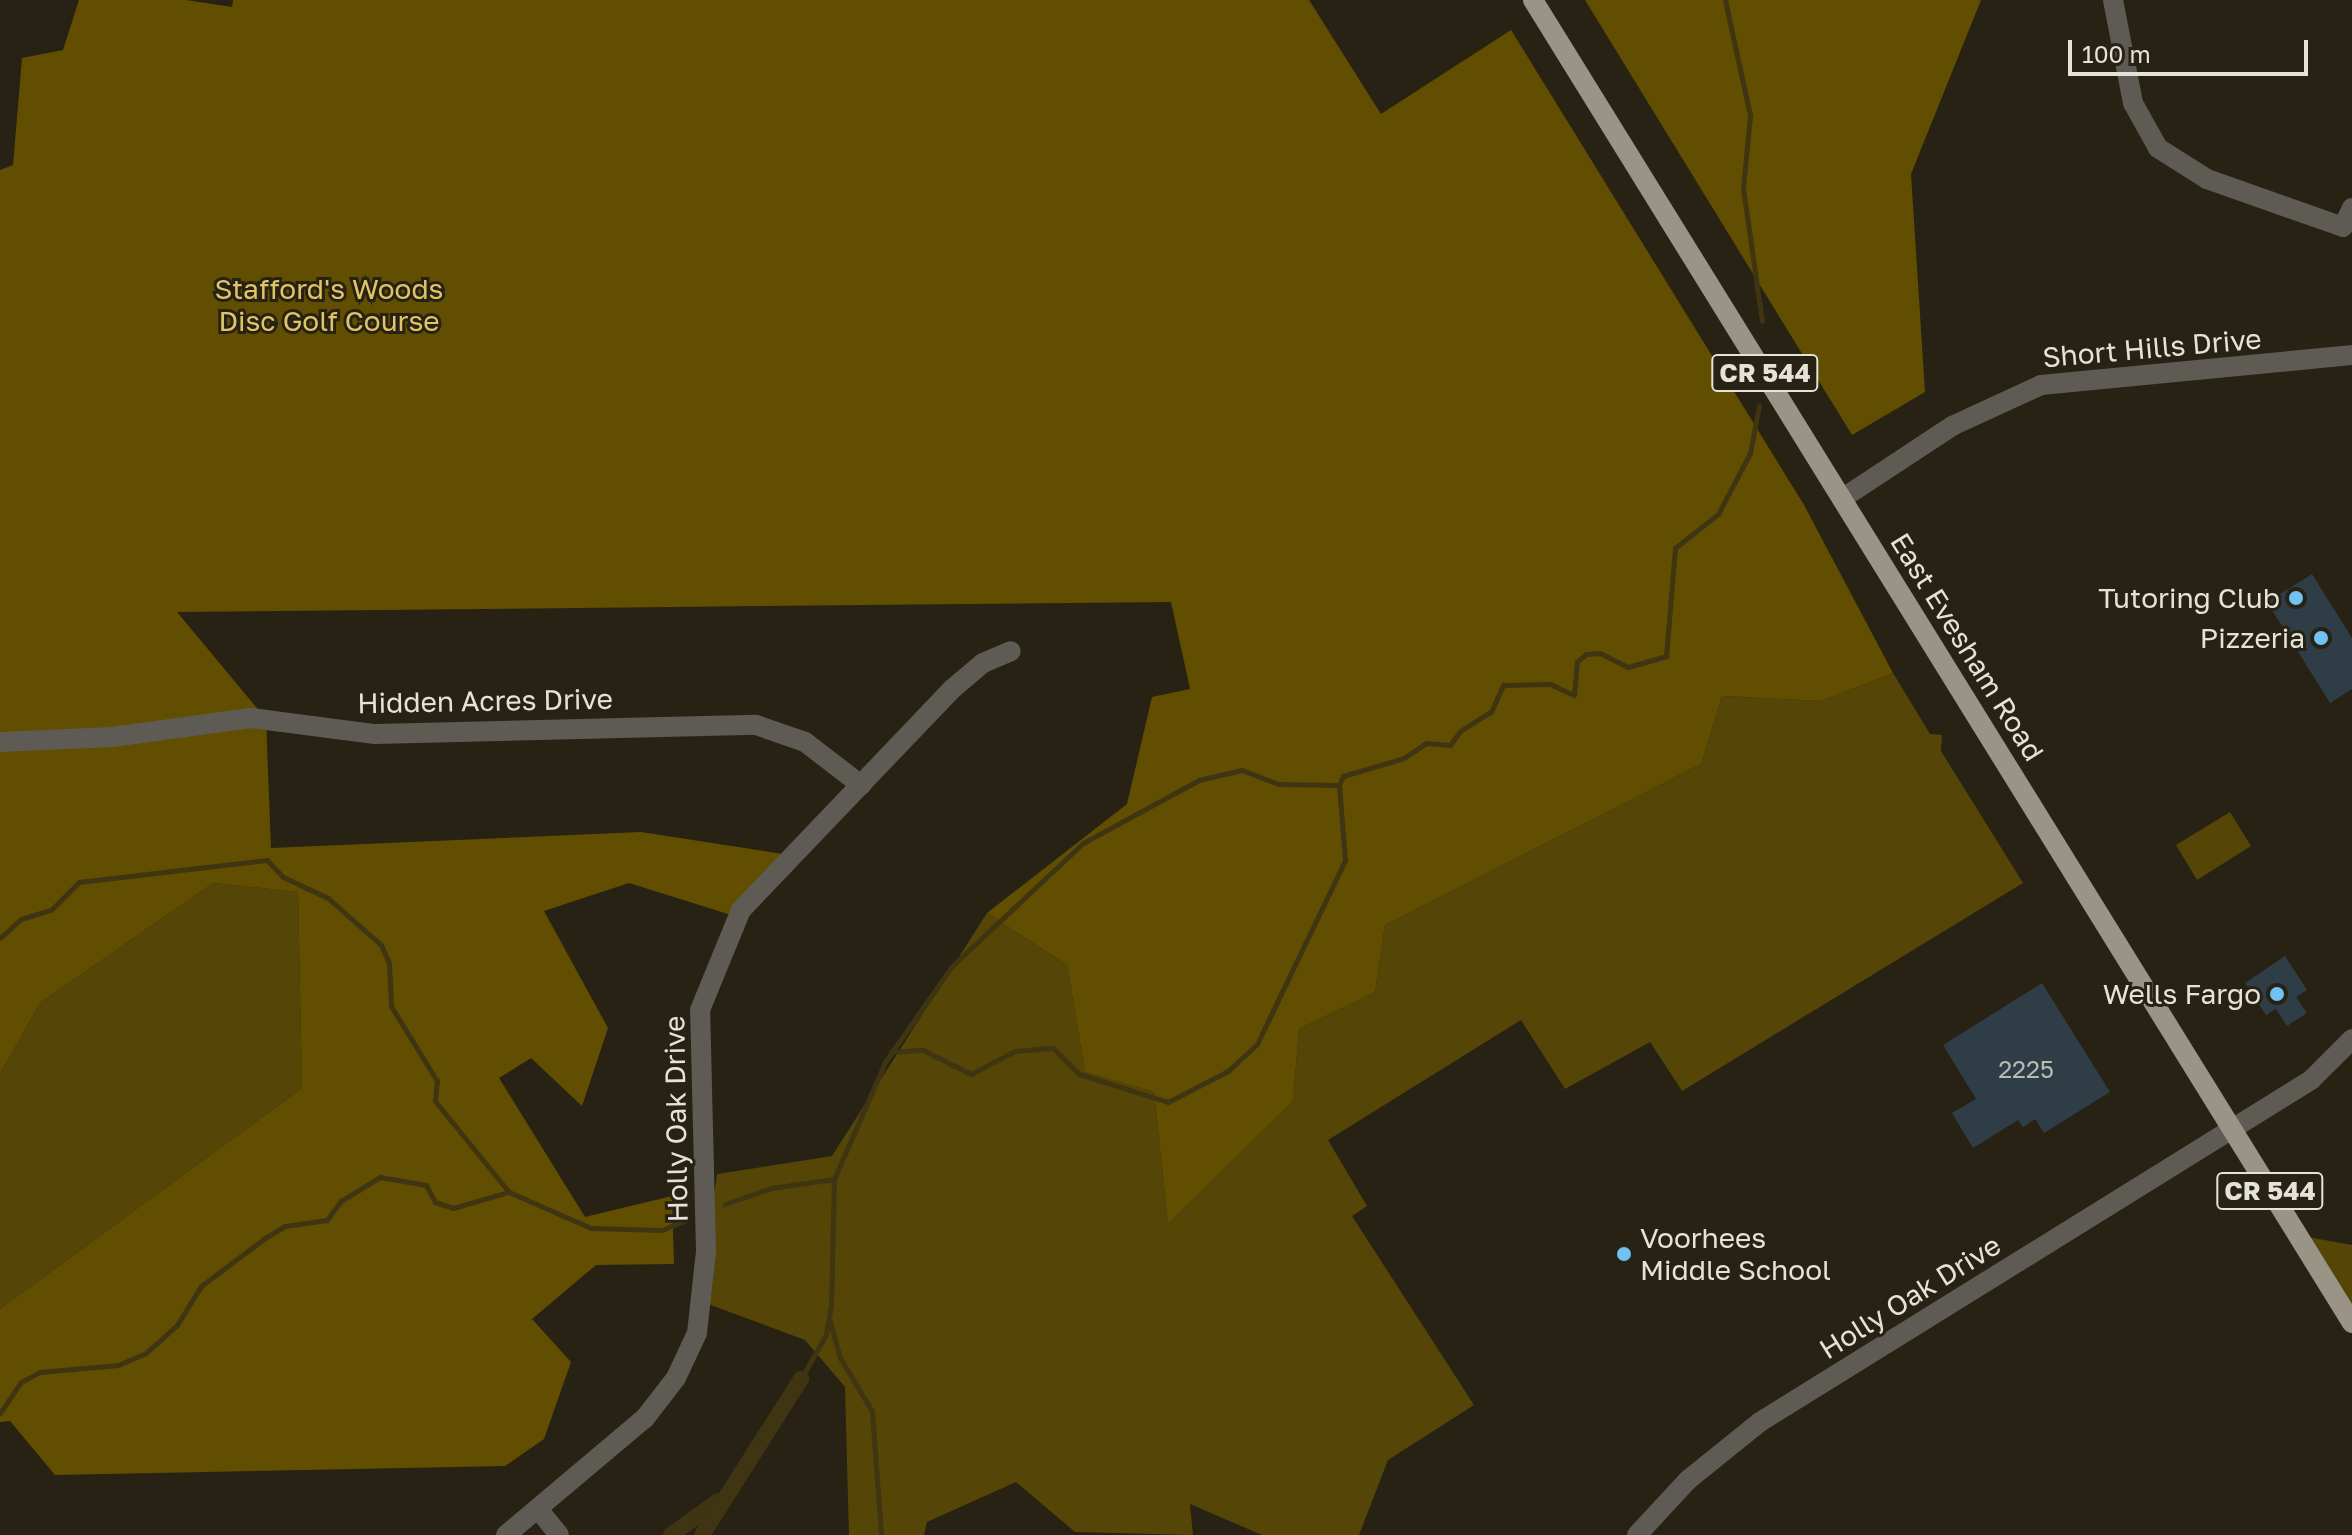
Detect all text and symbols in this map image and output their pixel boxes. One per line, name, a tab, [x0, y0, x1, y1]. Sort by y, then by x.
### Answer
scale bar	[2072, 24, 2312, 74]
text: 100 m	[2082, 39, 2151, 68]
park label: Stafford's Woods Disc Golf Course	[215, 272, 443, 338]
street label: Short Hills Drive	[2041, 322, 2263, 374]
road number: CR 544	[1711, 351, 1819, 395]
street label: East Evesham Road	[1883, 527, 2051, 767]
place label: Tutoring Club	[2098, 581, 2280, 615]
marker: Tutoring Club	[2287, 589, 2305, 607]
place label: Pizzeria	[2200, 621, 2305, 655]
marker: Pizzeria	[2312, 629, 2330, 647]
street label: Hidden Acres Drive	[357, 682, 613, 720]
place label: Wells Fargo	[2103, 977, 2261, 1011]
marker: Wells Fargo	[2268, 985, 2286, 1003]
street label: Holly Oak Drive	[657, 1015, 695, 1223]
house number: 2225	[1998, 1055, 2054, 1083]
road number: CR 544	[2216, 1169, 2324, 1213]
place label: Voorhees Middle School	[1640, 1221, 1831, 1287]
street label: Holly Oak Drive	[1813, 1228, 2007, 1366]
marker: Voorhees Middle School	[1615, 1245, 1633, 1263]

